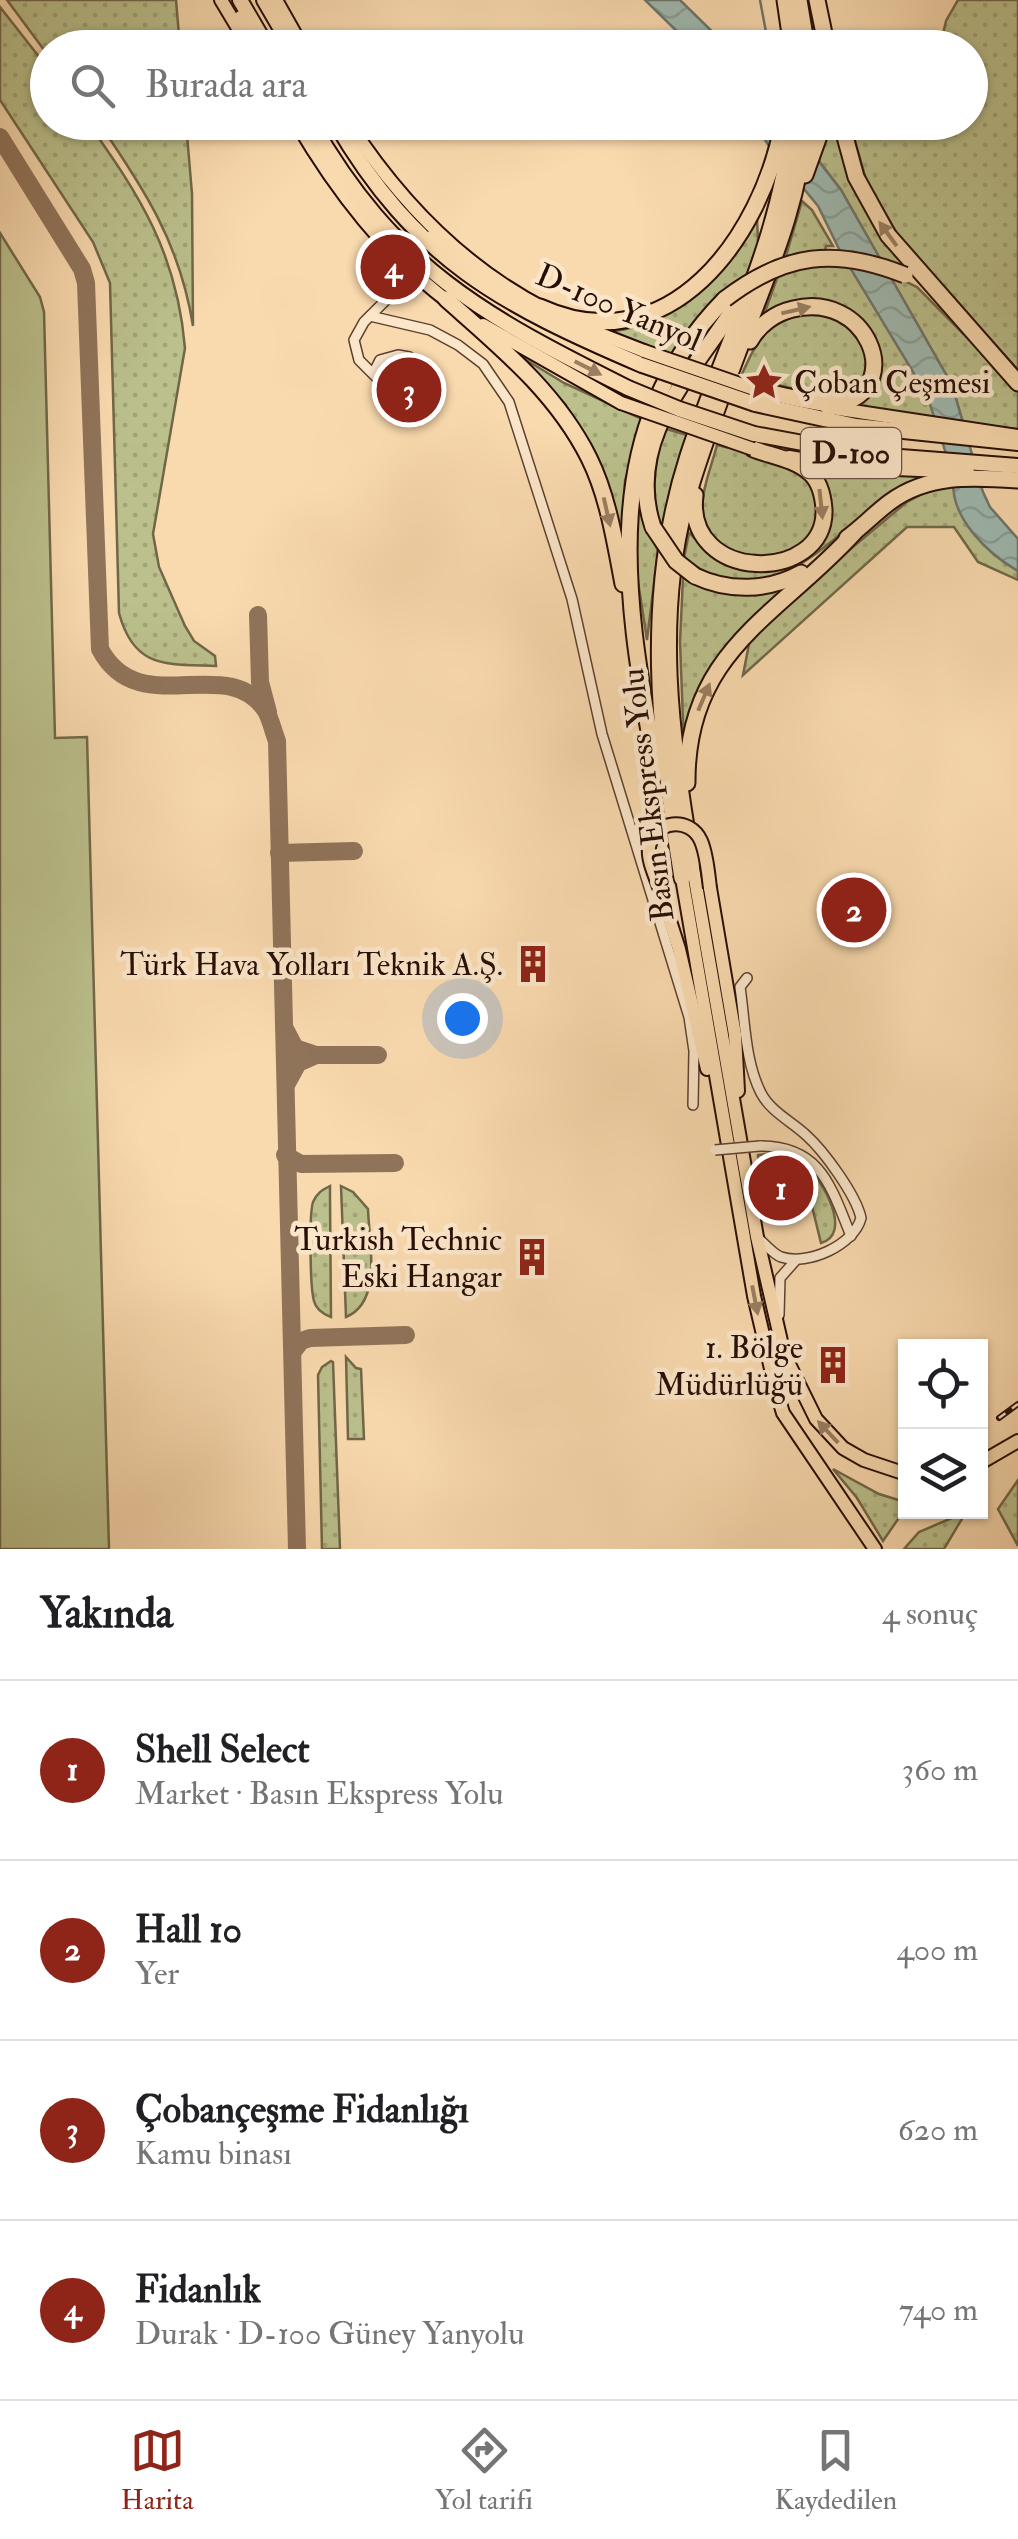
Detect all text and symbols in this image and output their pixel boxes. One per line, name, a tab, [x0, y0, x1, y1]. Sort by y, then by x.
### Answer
search box	[30, 30, 988, 140]
icon: search	[65, 58, 120, 113]
text: Burada ara	[145, 61, 307, 109]
one-way arrow	[879, 221, 898, 248]
pin: 4	[360, 230, 426, 304]
street label: D-100 Yanyol	[530, 255, 707, 361]
one-way arrow	[781, 301, 812, 317]
pin: 3	[376, 352, 442, 428]
one-way arrow	[574, 359, 603, 376]
place icon: Çoban Çeşmesi	[743, 361, 785, 403]
place label: Çoban Çeşmesi	[794, 363, 990, 403]
road number: D-100	[801, 428, 901, 478]
one-way arrow	[813, 489, 829, 521]
one-way arrow	[600, 497, 615, 528]
street label: Basın Ekspress Yolu	[613, 666, 683, 924]
one-way arrow	[696, 682, 712, 712]
pin: 2	[822, 872, 886, 948]
building icon: Türk Hava Yolları Teknik A.Ş.	[512, 943, 554, 985]
place label: Türk Hava Yolları Teknik A.Ş.	[120, 945, 503, 985]
your location	[437, 993, 488, 1044]
pin: 1	[748, 1150, 814, 1226]
place label: Turkish Technic Eski Hangar	[294, 1220, 502, 1297]
building icon: Turkish Technic Eski Hangar	[511, 1236, 553, 1278]
one-way arrow	[748, 1285, 764, 1316]
place label: 1. Bölge Müdürlüğü	[655, 1328, 803, 1405]
map controls	[898, 1339, 988, 1519]
button: locate	[898, 1339, 988, 1429]
building icon: 1. Bölge Müdürlüğü	[812, 1344, 854, 1386]
one-way arrow	[817, 1420, 840, 1444]
button: layers	[898, 1429, 988, 1519]
text: Yakında	[40, 1588, 173, 1640]
text: 4 sonuç	[882, 1594, 978, 1634]
text: Shell Select	[135, 1726, 310, 1774]
text: 1	[67, 1750, 78, 1790]
text: 360 m	[902, 1750, 978, 1790]
text: Market · Basın Ekspress Yolu	[135, 1774, 504, 1814]
text: Hall 10	[135, 1906, 242, 1954]
text: 2	[64, 1930, 81, 1970]
text: 400 m	[896, 1930, 978, 1970]
text: Yer	[135, 1954, 179, 1994]
text: Çobançeşme Fidanlığı	[135, 2086, 469, 2134]
text: 3	[66, 2110, 79, 2150]
text: 620 m	[898, 2110, 978, 2150]
text: Kamu binası	[135, 2134, 292, 2174]
text: Fidanlık	[135, 2266, 261, 2314]
text: 4	[64, 2290, 81, 2330]
text: 740 m	[899, 2290, 978, 2330]
text: Durak · D-100 Güney Yanyolu	[135, 2314, 524, 2354]
tab: Harita	[121, 2423, 194, 2518]
tab: Yol tarifi	[435, 2423, 533, 2518]
tab: Kaydedilen	[775, 2423, 897, 2518]

